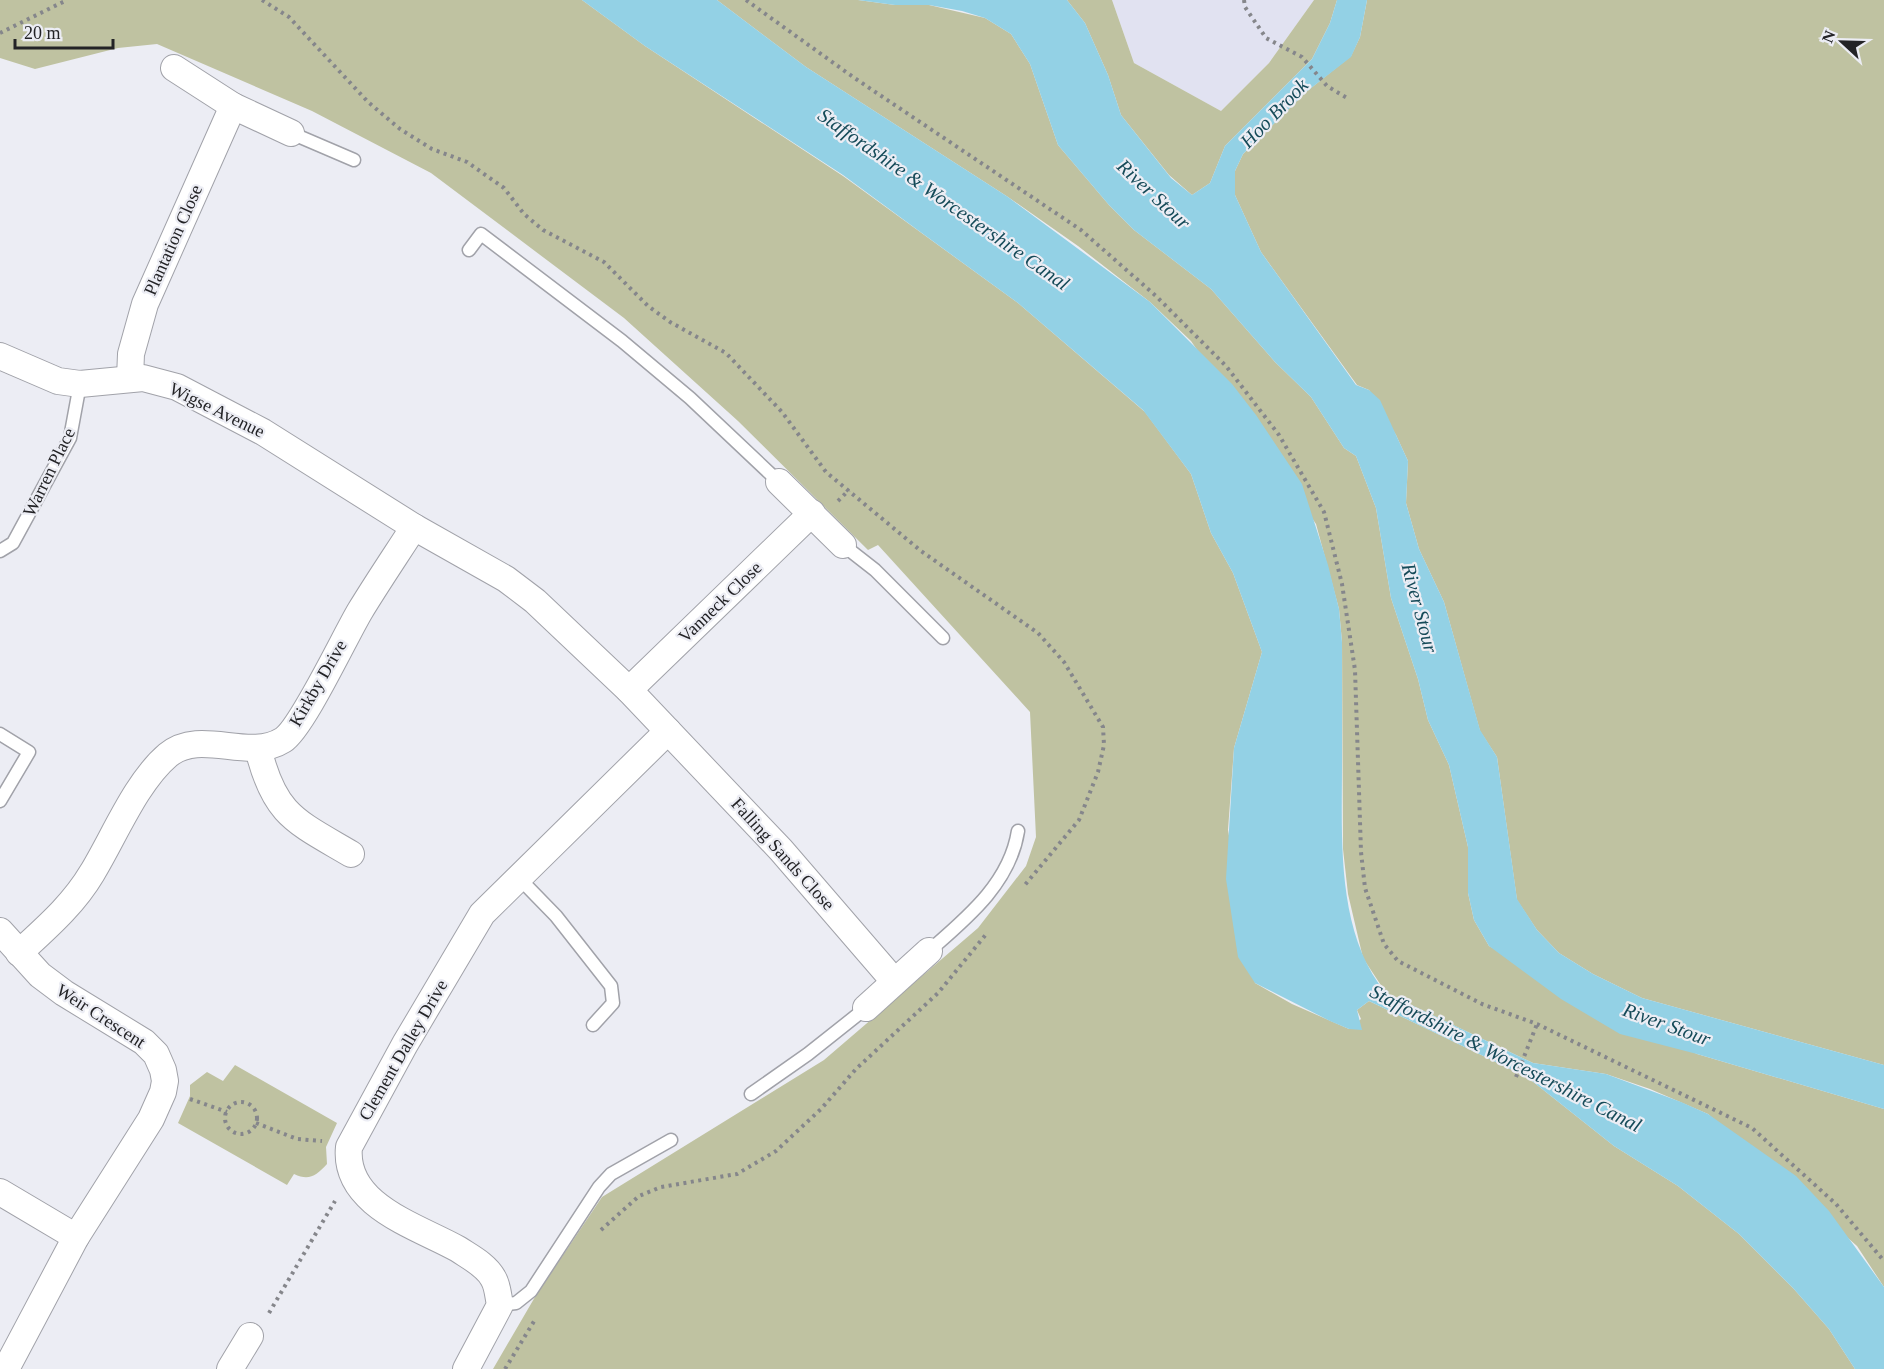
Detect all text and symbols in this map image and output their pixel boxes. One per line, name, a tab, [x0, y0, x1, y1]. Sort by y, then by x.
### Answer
scale bar	[15, 12, 112, 50]
north arrow	[1812, 12, 1872, 72]
text: 20 m	[24, 23, 61, 43]
text: N	[1819, 28, 1839, 45]
water label: Hoo Brook	[1235, 73, 1313, 153]
water label: Staffordshire & Worcestershire Canal	[814, 104, 1074, 295]
water label: River Stour	[1112, 154, 1195, 233]
street label: Plantation Close	[140, 182, 206, 298]
street label: Wigse Avenue	[166, 378, 268, 442]
street label: Warren Place	[19, 424, 79, 520]
street label: Vanneck Close	[674, 557, 766, 647]
water label: River Stour	[1397, 560, 1443, 655]
street label: Kirkby Drive	[285, 636, 351, 730]
street label: Falling Sands Close	[727, 794, 839, 914]
street label: Clement Dalley Drive	[355, 976, 451, 1124]
street label: Weir Crescent	[53, 980, 149, 1052]
water label: Staffordshire & Worcestershire Canal	[1366, 980, 1646, 1137]
water label: River Stour	[1619, 998, 1714, 1050]

